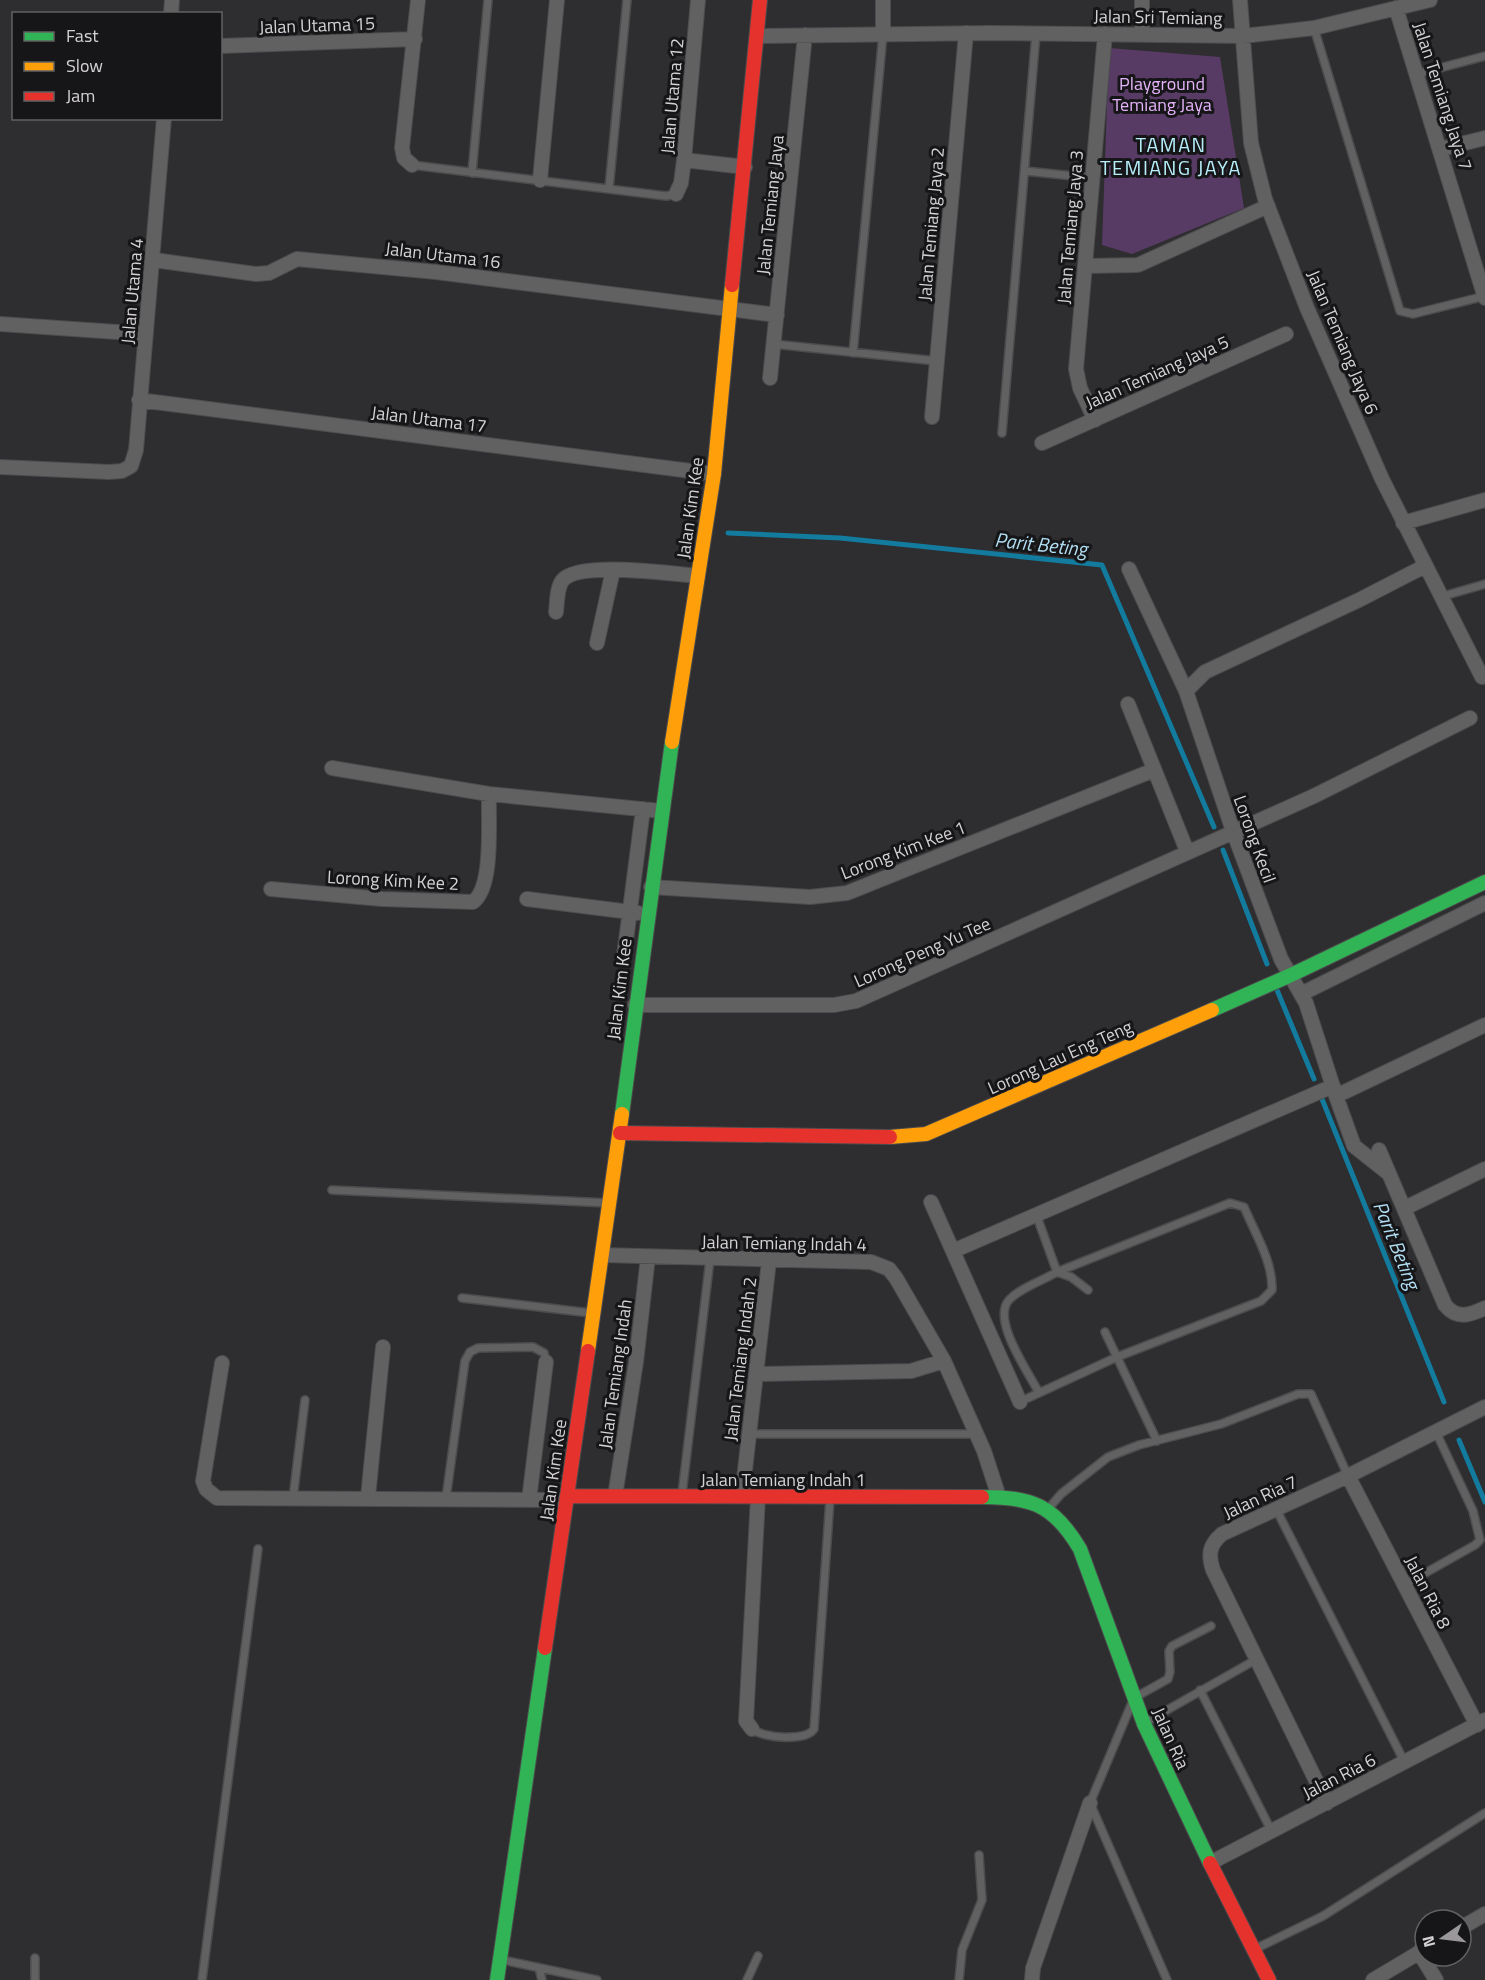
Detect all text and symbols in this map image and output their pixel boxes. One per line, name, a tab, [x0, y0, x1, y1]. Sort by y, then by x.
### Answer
street label: Jalan Sri Temiang	[1093, 2, 1223, 32]
street label: Jalan Utama 15	[258, 9, 376, 41]
legend	[12, 12, 222, 120]
street label: Jalan Temiang Jaya 7	[1406, 18, 1480, 174]
text: Fast	[66, 22, 99, 49]
street label: Jalan Utama 12	[653, 37, 691, 155]
text: Slow	[66, 52, 103, 79]
park label: Playground Temiang Jaya	[1112, 70, 1212, 118]
text: Jam	[66, 82, 95, 109]
district label: TAMAN TEMIANG JAYA	[1100, 129, 1242, 183]
street label: Jalan Temiang Jaya	[749, 134, 791, 276]
street label: Jalan Temiang Jaya 2	[911, 146, 951, 302]
street label: Jalan Temiang Jaya 3	[1050, 149, 1090, 305]
street label: Jalan Utama 16	[384, 235, 502, 275]
street label: Jalan Utama 4	[114, 237, 150, 345]
street label: Jalan Temiang Jaya 6	[1300, 266, 1386, 418]
street label: Jalan Temiang Jaya 5	[1081, 328, 1233, 416]
street label: Jalan Utama 17	[370, 399, 488, 439]
street label: Jalan Kim Kee	[670, 455, 710, 561]
water label: Parit Beting	[993, 524, 1091, 565]
street label: Lorong Kecil	[1227, 791, 1283, 887]
street label: Lorong Kim Kee 1	[837, 814, 969, 886]
street label: Lorong Kim Kee 2	[326, 863, 460, 897]
street label: Lorong Peng Yu Tee	[849, 910, 995, 994]
street label: Jalan Kim Kee	[599, 937, 639, 1041]
street label: Lorong Lau Eng Teng	[983, 1013, 1137, 1101]
water label: Parit Beting	[1365, 1196, 1430, 1296]
street label: Jalan Temiang Indah 4	[701, 1228, 867, 1258]
street label: Jalan Temiang Indah 2	[717, 1275, 763, 1443]
street label: Jalan Temiang Indah	[591, 1297, 639, 1451]
street label: Jalan Kim Kee	[533, 1417, 573, 1523]
street label: Jalan Temiang Indah 1	[700, 1466, 866, 1493]
street label: Jalan Ria 7	[1218, 1468, 1302, 1526]
street label: Jalan Ria 8	[1398, 1551, 1458, 1633]
street label: Jalan Ria	[1145, 1703, 1197, 1773]
street label: Jalan Ria 6	[1298, 1746, 1380, 1806]
north arrow	[1413, 1908, 1473, 1968]
text: N	[1415, 1933, 1441, 1950]

